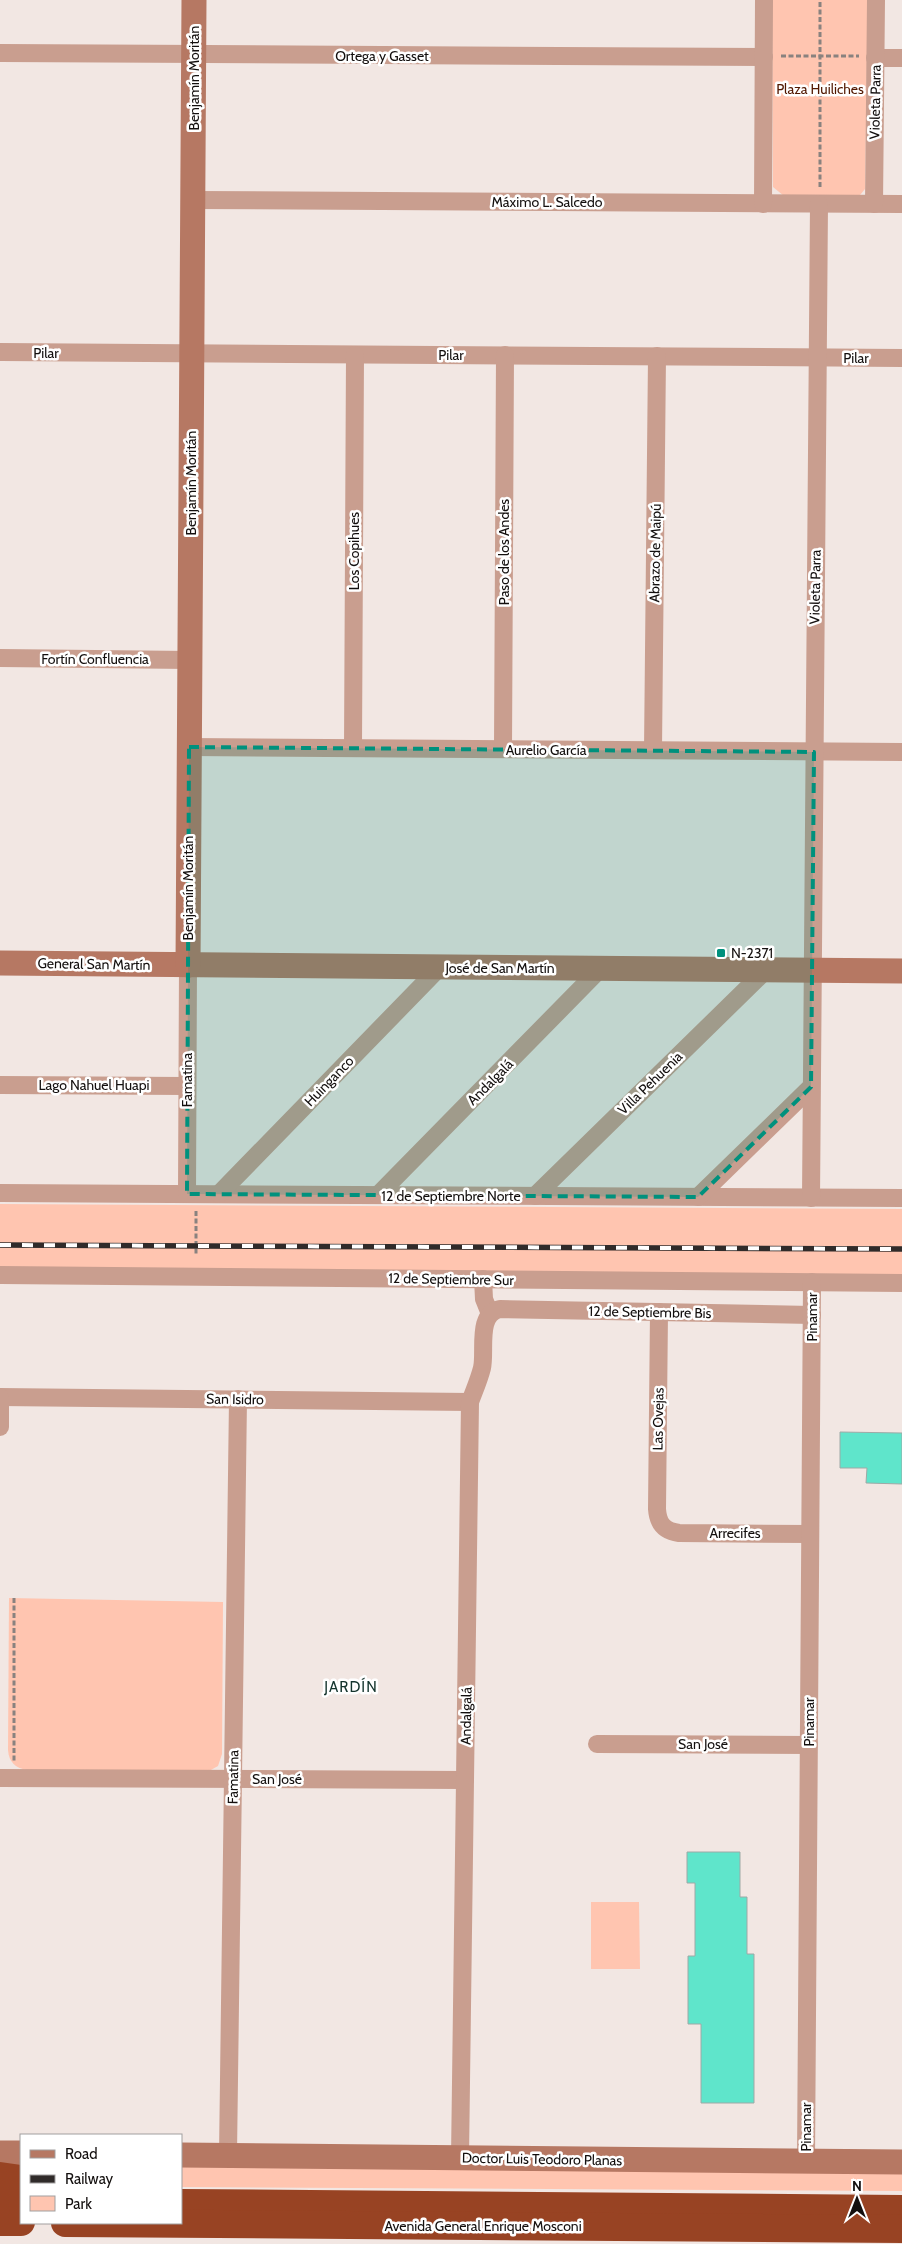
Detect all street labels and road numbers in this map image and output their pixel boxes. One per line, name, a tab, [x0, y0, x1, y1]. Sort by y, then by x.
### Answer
street label: Benjamín Moritán	[185, 25, 203, 130]
street label: Ortega y Gasset	[335, 47, 429, 65]
street label: Violeta Parra	[865, 64, 885, 140]
street label: Máximo L. Salcedo	[492, 193, 603, 211]
street label: Pilar	[33, 344, 59, 362]
street label: Pilar	[438, 346, 464, 364]
street label: Pilar	[843, 349, 869, 367]
street label: Benjamín Moritán	[182, 430, 200, 535]
street label: Paso de los Andes	[495, 499, 513, 605]
street label: Abrazo de Maipú	[645, 503, 665, 603]
street label: Los Copihues	[345, 512, 363, 590]
street label: Violeta Parra	[805, 549, 825, 625]
street label: Fortín Confluencia	[41, 650, 149, 668]
street label: Aurelio García	[506, 741, 587, 759]
street label: Benjamín Moritán	[179, 835, 197, 940]
street label: General San Martín	[37, 954, 151, 974]
street label: José de San Martín	[444, 959, 555, 977]
street label: Villa Pehuenia	[614, 1047, 686, 1118]
street label: Huinganco	[301, 1052, 358, 1110]
street label: Famatina	[178, 1053, 196, 1107]
street label: Andalgalá	[463, 1055, 517, 1109]
street label: Lago Nahuel Huapi	[38, 1076, 150, 1094]
street label: 12 de Septiembre Norte	[381, 1187, 521, 1205]
street label: 12 de Septiembre Sur	[388, 1269, 514, 1289]
street label: Pinamar	[803, 1292, 821, 1341]
street label: 12 de Septiembre Bis	[589, 1302, 712, 1322]
street label: Las Ovejas	[648, 1387, 668, 1451]
street label: San Isidro	[206, 1389, 264, 1409]
street label: Arrecifes	[709, 1524, 761, 1542]
street label: Andalgalá	[456, 1687, 476, 1745]
street label: Pinamar	[800, 1697, 818, 1746]
street label: San José	[678, 1735, 728, 1753]
street label: Famatina	[224, 1749, 242, 1804]
street label: San José	[252, 1770, 302, 1788]
street label: Pinamar	[797, 2102, 815, 2151]
street label: Doctor Luis Teodoro Planas	[462, 2149, 623, 2169]
street label: Avenida General Enrique Mosconi	[384, 2217, 582, 2235]

